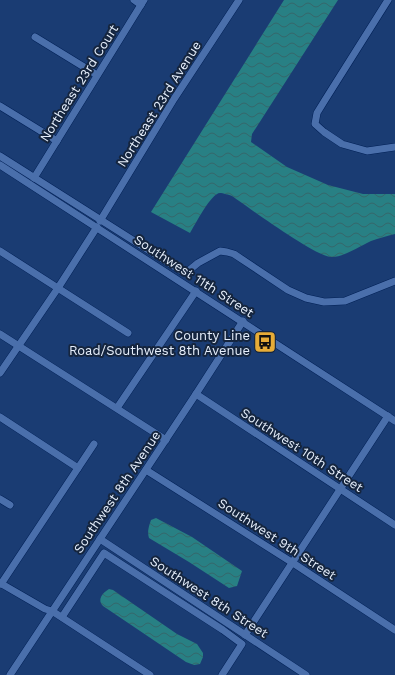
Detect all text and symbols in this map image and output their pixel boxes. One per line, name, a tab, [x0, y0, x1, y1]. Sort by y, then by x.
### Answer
street label: Northeast 23rd Court	[37, 21, 121, 144]
street label: Northeast 23rd Avenue	[114, 38, 204, 170]
street label: Southwest 11th Street	[131, 232, 257, 321]
place label: County Line Road/Southwest 8th Avenue	[69, 328, 250, 358]
bus stop icon: County Line Road/Southwest 8th Avenue	[252, 329, 278, 355]
street label: Southwest 10th Street	[238, 405, 366, 495]
street label: Southwest 8th Avenue	[71, 428, 163, 556]
street label: Southwest 9th Street	[215, 495, 339, 583]
street label: Southwest 8th Street	[147, 553, 271, 641]

